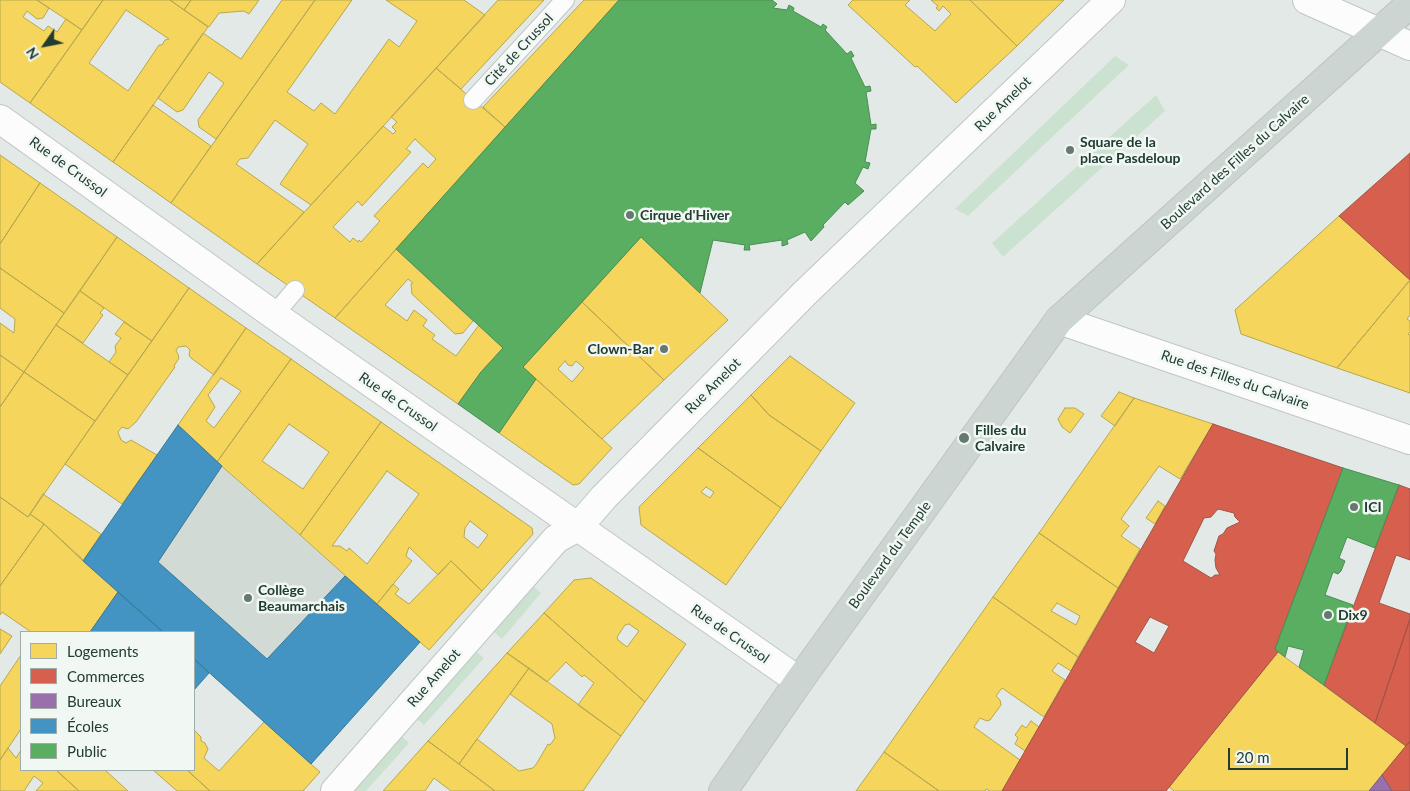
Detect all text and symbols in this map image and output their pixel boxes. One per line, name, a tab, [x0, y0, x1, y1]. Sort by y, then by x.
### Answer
street label: Cité de Crussol	[481, 10, 557, 90]
north arrow	[20, 20, 70, 70]
text: N	[22, 44, 42, 63]
street label: Rue Amelot	[971, 73, 1035, 135]
street label: Boulevard des Filles du Calvaire	[1157, 91, 1313, 233]
street label: Rue de Crussol	[26, 133, 110, 201]
place label: Square de la place Pasdeloup	[1080, 134, 1181, 166]
marker: Square de la place Pasdeloup	[1064, 144, 1076, 156]
place label: Cirque d'Hiver	[640, 207, 730, 223]
marker: Cirque d'Hiver	[624, 209, 636, 221]
place label: Clown-Bar	[588, 341, 654, 357]
marker: Clown-Bar	[658, 343, 670, 355]
street label: Rue des Filles du Calvaire	[1159, 347, 1311, 413]
street label: Rue Amelot	[682, 355, 744, 417]
street label: Rue de Crussol	[356, 369, 440, 435]
place label: Filles du Calvaire	[975, 422, 1026, 454]
marker: Filles du Calvaire	[957, 431, 971, 445]
street label: Boulevard du Temple	[845, 498, 935, 612]
place label: ICI	[1364, 499, 1382, 515]
marker: ICI	[1348, 501, 1360, 513]
place label: Collège Beaumarchais	[258, 582, 345, 614]
marker: Collège Beaumarchais	[242, 592, 254, 604]
street label: Rue de Crussol	[688, 601, 772, 667]
place label: Dix9	[1338, 607, 1368, 623]
marker: Dix9	[1322, 609, 1334, 621]
legend	[20, 631, 195, 771]
text: Logements	[67, 642, 139, 660]
street label: Rue Amelot	[404, 645, 464, 711]
text: Commerces	[67, 667, 145, 685]
text: Bureaux	[67, 692, 121, 710]
text: Écoles	[67, 717, 109, 735]
scale bar	[1230, 738, 1350, 770]
text: Public	[67, 742, 107, 760]
text: 20 m	[1236, 748, 1270, 766]

